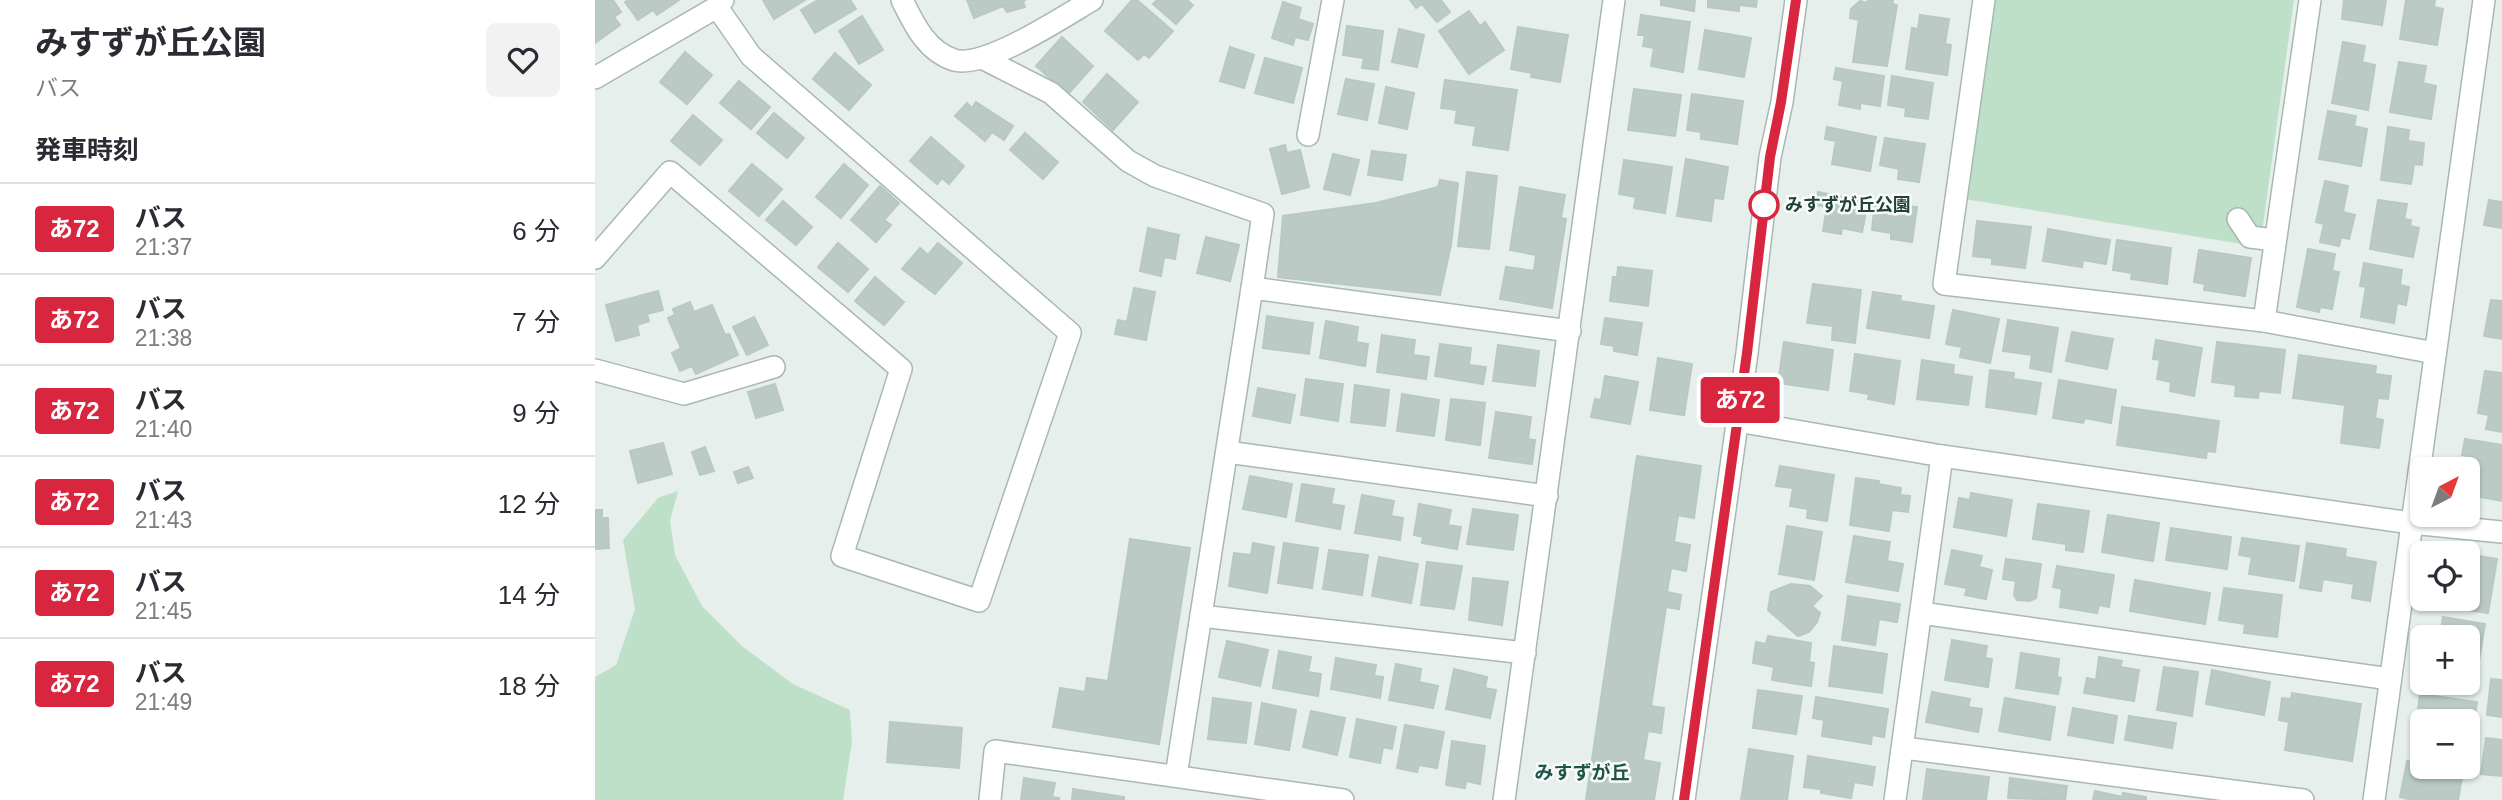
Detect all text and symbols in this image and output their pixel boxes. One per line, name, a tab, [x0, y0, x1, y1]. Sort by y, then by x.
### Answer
button: heart	[486, 23, 560, 97]
text: みすずが丘公園	[35, 24, 266, 61]
text: バス	[35, 75, 81, 101]
text: 発車時刻	[35, 135, 139, 165]
marker: みすずが丘公園	[1749, 190, 1779, 220]
place label: みすずが丘公園	[1785, 194, 1911, 215]
text: バス	[135, 203, 187, 233]
text: あ72	[49, 215, 100, 242]
text: 6 分	[512, 216, 560, 246]
text: 21:37	[135, 234, 192, 260]
text: バス	[135, 294, 187, 324]
text: あ72	[49, 306, 100, 333]
text: 7 分	[512, 307, 560, 337]
text: 21:38	[135, 325, 192, 351]
line badge: あ72	[1700, 377, 1780, 423]
text: バス	[135, 385, 187, 415]
text: あ72	[1715, 386, 1765, 413]
text: あ72	[49, 397, 100, 424]
text: 9 分	[512, 398, 560, 428]
text: 21:40	[135, 416, 192, 442]
north arrow	[2410, 457, 2480, 527]
map controls	[2410, 457, 2480, 779]
text: バス	[135, 476, 187, 506]
text: あ72	[49, 488, 100, 515]
text: 12 分	[498, 489, 560, 519]
text: 21:43	[135, 507, 192, 533]
button: locate	[2410, 541, 2480, 611]
text: バス	[135, 567, 187, 597]
text: あ72	[49, 579, 100, 606]
text: 14 分	[498, 580, 560, 610]
text: 21:45	[135, 598, 192, 624]
button: +	[2410, 625, 2480, 695]
text: バス	[135, 658, 187, 688]
text: あ72	[49, 670, 100, 697]
text: 18 分	[498, 671, 560, 701]
text: 21:49	[135, 689, 192, 715]
button: −	[2410, 709, 2480, 779]
district label: みすずが丘	[1534, 762, 1630, 783]

